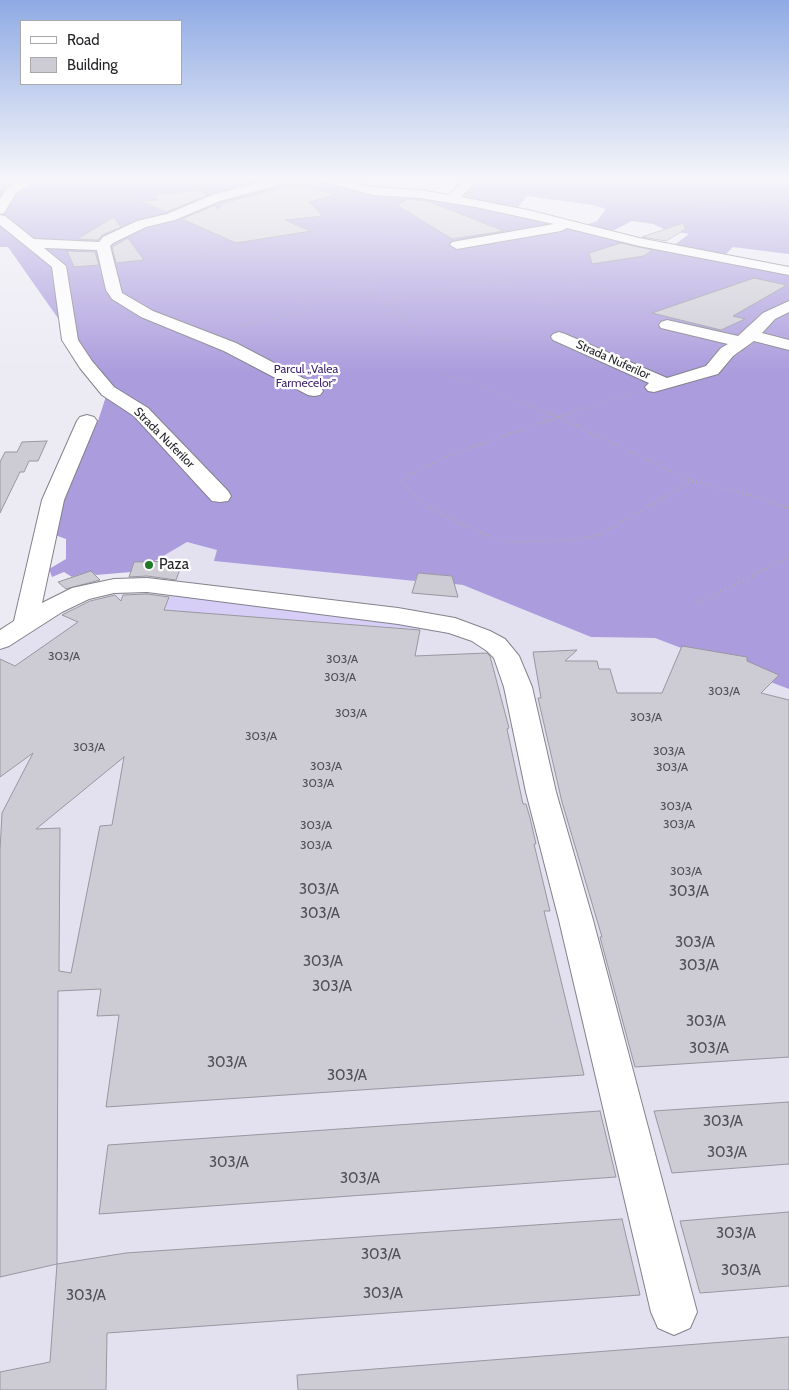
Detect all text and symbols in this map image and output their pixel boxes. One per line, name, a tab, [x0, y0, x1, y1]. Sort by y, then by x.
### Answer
legend	[20, 20, 182, 85]
text: Road	[67, 31, 100, 49]
text: Building	[67, 56, 118, 74]
street label: Strada Nuferilor	[574, 337, 652, 383]
park label: Parcul „Valea Farmecelor”	[274, 362, 338, 390]
street label: Strada Nuferilor	[131, 405, 197, 471]
place label: Paza	[159, 556, 189, 574]
marker: Paza	[143, 559, 155, 571]
house number: 303/A	[48, 649, 80, 663]
house number: 303/A	[326, 652, 358, 666]
house number: 303/A	[324, 670, 356, 684]
house number: 303/A	[708, 684, 740, 698]
house number: 303/A	[335, 706, 367, 720]
house number: 303/A	[630, 710, 662, 724]
house number: 303/A	[245, 729, 277, 743]
house number: 303/A	[73, 740, 105, 754]
house number: 303/A	[653, 744, 685, 758]
house number: 303/A	[310, 759, 342, 773]
house number: 303/A	[656, 760, 688, 774]
house number: 303/A	[302, 776, 334, 790]
house number: 303/A	[660, 799, 692, 813]
house number: 303/A	[663, 817, 695, 831]
house number: 303/A	[300, 818, 332, 832]
house number: 303/A	[300, 838, 332, 852]
house number: 303/A	[670, 864, 702, 878]
house number: 303/A	[299, 881, 339, 899]
house number: 303/A	[669, 883, 709, 901]
house number: 303/A	[300, 905, 340, 923]
house number: 303/A	[675, 934, 715, 952]
house number: 303/A	[303, 953, 343, 971]
house number: 303/A	[679, 957, 719, 975]
house number: 303/A	[312, 978, 352, 996]
house number: 303/A	[686, 1013, 726, 1031]
house number: 303/A	[689, 1040, 729, 1058]
house number: 303/A	[207, 1054, 247, 1072]
house number: 303/A	[327, 1067, 367, 1085]
house number: 303/A	[703, 1113, 743, 1131]
house number: 303/A	[707, 1144, 747, 1162]
house number: 303/A	[209, 1154, 249, 1172]
house number: 303/A	[340, 1170, 380, 1188]
house number: 303/A	[716, 1225, 756, 1243]
house number: 303/A	[361, 1246, 401, 1264]
house number: 303/A	[721, 1262, 761, 1280]
house number: 303/A	[363, 1285, 403, 1303]
house number: 303/A	[66, 1287, 106, 1305]

